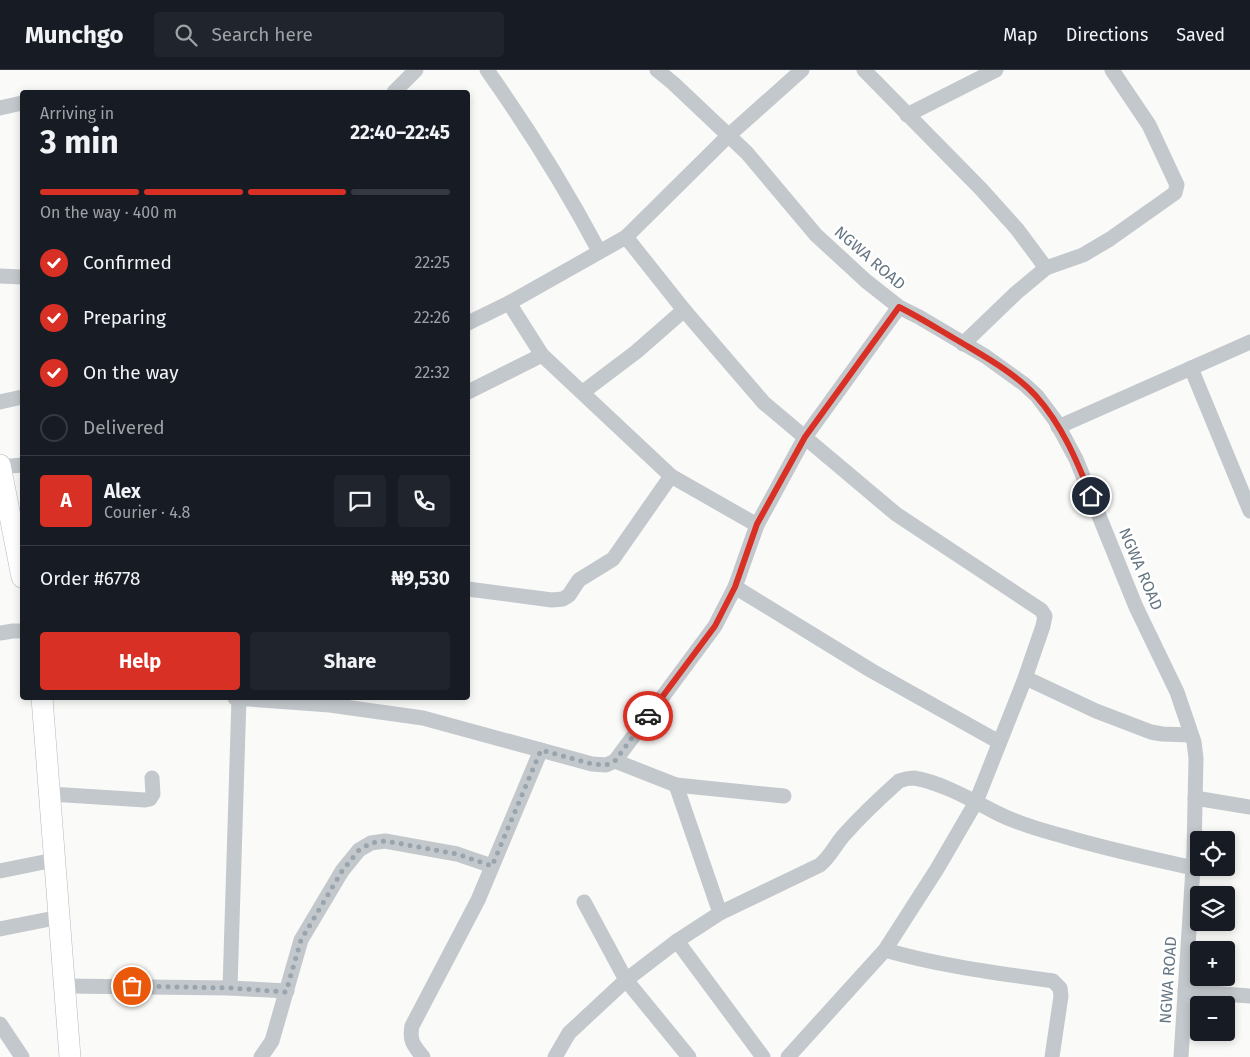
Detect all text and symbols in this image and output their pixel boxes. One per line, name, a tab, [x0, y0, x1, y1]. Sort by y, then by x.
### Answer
search box	[154, 12, 504, 57]
text: Munchgo	[25, 21, 124, 49]
icon: search	[172, 21, 200, 49]
text: Search here	[212, 23, 313, 46]
text: Map	[1003, 24, 1038, 46]
text: Directions	[1066, 24, 1148, 46]
text: Saved	[1176, 24, 1225, 46]
text: Arriving in	[40, 104, 114, 123]
text: 22:40–22:45	[350, 121, 450, 144]
text: 3 min	[40, 123, 119, 161]
text: On the way · 400 m	[40, 203, 177, 222]
street label: NGWA ROAD	[831, 222, 909, 294]
icon: check	[40, 249, 68, 277]
text: Confirmed	[83, 251, 172, 274]
text: 22:25	[414, 253, 450, 272]
icon: check	[40, 304, 68, 332]
text: Preparing	[83, 306, 166, 329]
text: 22:26	[414, 308, 450, 327]
icon: check	[40, 359, 68, 387]
text: On the way	[83, 361, 179, 384]
text: 22:32	[414, 363, 450, 382]
text: Delivered	[83, 416, 165, 439]
button: chat	[334, 475, 386, 527]
button: phone	[398, 475, 450, 527]
pin	[1070, 475, 1112, 517]
text: Alex	[104, 480, 141, 503]
icon: home	[1077, 482, 1105, 510]
text: A	[60, 489, 72, 512]
text: Courier · 4.8	[104, 503, 190, 522]
street label: NGWA ROAD	[1115, 525, 1167, 613]
text: Order #6778	[40, 567, 140, 590]
text: ₦9,530	[391, 567, 450, 590]
button: Help	[40, 632, 240, 690]
button: Share	[250, 632, 450, 690]
courier	[623, 691, 673, 741]
icon: car	[634, 702, 662, 730]
map controls	[1190, 831, 1235, 1041]
button: locate	[1190, 831, 1235, 876]
button: layers	[1190, 886, 1235, 931]
street label: NGWA ROAD	[1155, 936, 1181, 1024]
button: +	[1190, 941, 1235, 986]
pin	[111, 965, 153, 1007]
icon: bag	[118, 972, 146, 1000]
button: −	[1190, 996, 1235, 1041]

